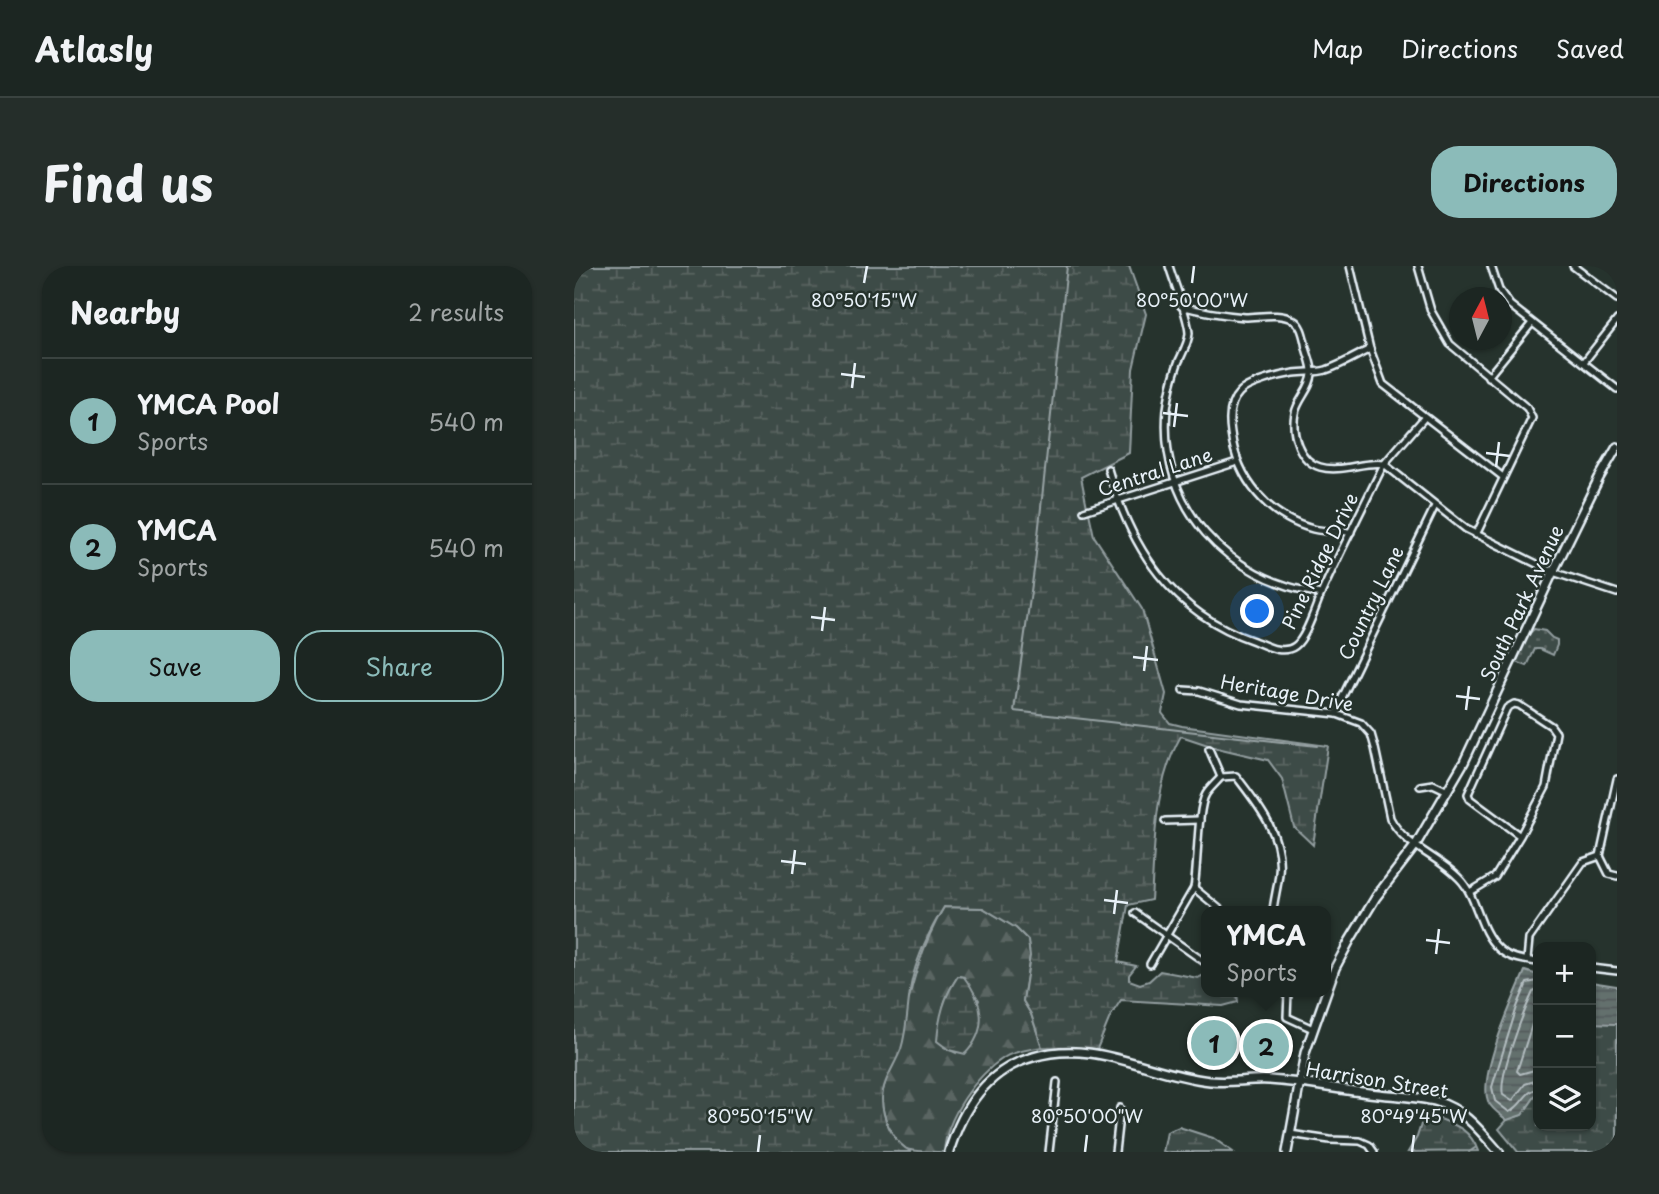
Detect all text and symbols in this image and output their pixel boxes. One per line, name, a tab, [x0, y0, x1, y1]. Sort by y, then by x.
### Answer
text: Atlasly	[35, 23, 153, 73]
text: Map	[1312, 30, 1363, 66]
text: Directions	[1401, 30, 1518, 66]
text: Saved	[1556, 30, 1624, 66]
text: Find us	[42, 145, 213, 219]
button: Directions	[1431, 146, 1617, 218]
text: 80°50'15"W	[811, 286, 918, 313]
text: 80°50'00"W	[1136, 286, 1249, 313]
north arrow	[1449, 287, 1512, 350]
text: Nearby	[70, 289, 180, 334]
text: 2 results	[408, 294, 504, 329]
text: YMCA Pool	[137, 384, 280, 423]
text: 1	[88, 404, 99, 439]
text: 540 m	[428, 404, 504, 439]
text: Sports	[137, 423, 208, 458]
street label: Central Lane	[1094, 439, 1216, 503]
street label: Pine Ridge Drive	[1274, 488, 1364, 634]
text: YMCA	[137, 510, 217, 549]
street label: South Park Avenue	[1473, 520, 1570, 685]
text: 2	[85, 530, 101, 565]
text: 540 m	[428, 530, 504, 565]
street label: Country Lane	[1330, 541, 1410, 664]
text: Sports	[137, 549, 208, 584]
your location	[1240, 594, 1274, 628]
button: Save	[70, 630, 280, 702]
button: Share	[294, 630, 504, 702]
street label: Heritage Drive	[1219, 667, 1356, 717]
popup	[1201, 906, 1331, 997]
text: YMCA	[1226, 915, 1306, 954]
map controls	[1533, 942, 1596, 1131]
button: +	[1533, 942, 1596, 1005]
text: Sports	[1226, 954, 1297, 989]
button: −	[1533, 1005, 1596, 1068]
pin: 1	[1191, 1017, 1237, 1069]
pin: 2	[1243, 1020, 1289, 1072]
street label: Harrison Street	[1304, 1054, 1451, 1104]
button: layers	[1533, 1068, 1596, 1131]
text: 80°50'15"W	[707, 1102, 814, 1129]
text: 80°50'00"W	[1031, 1102, 1144, 1129]
text: 80°49'45"W	[1361, 1102, 1468, 1129]

